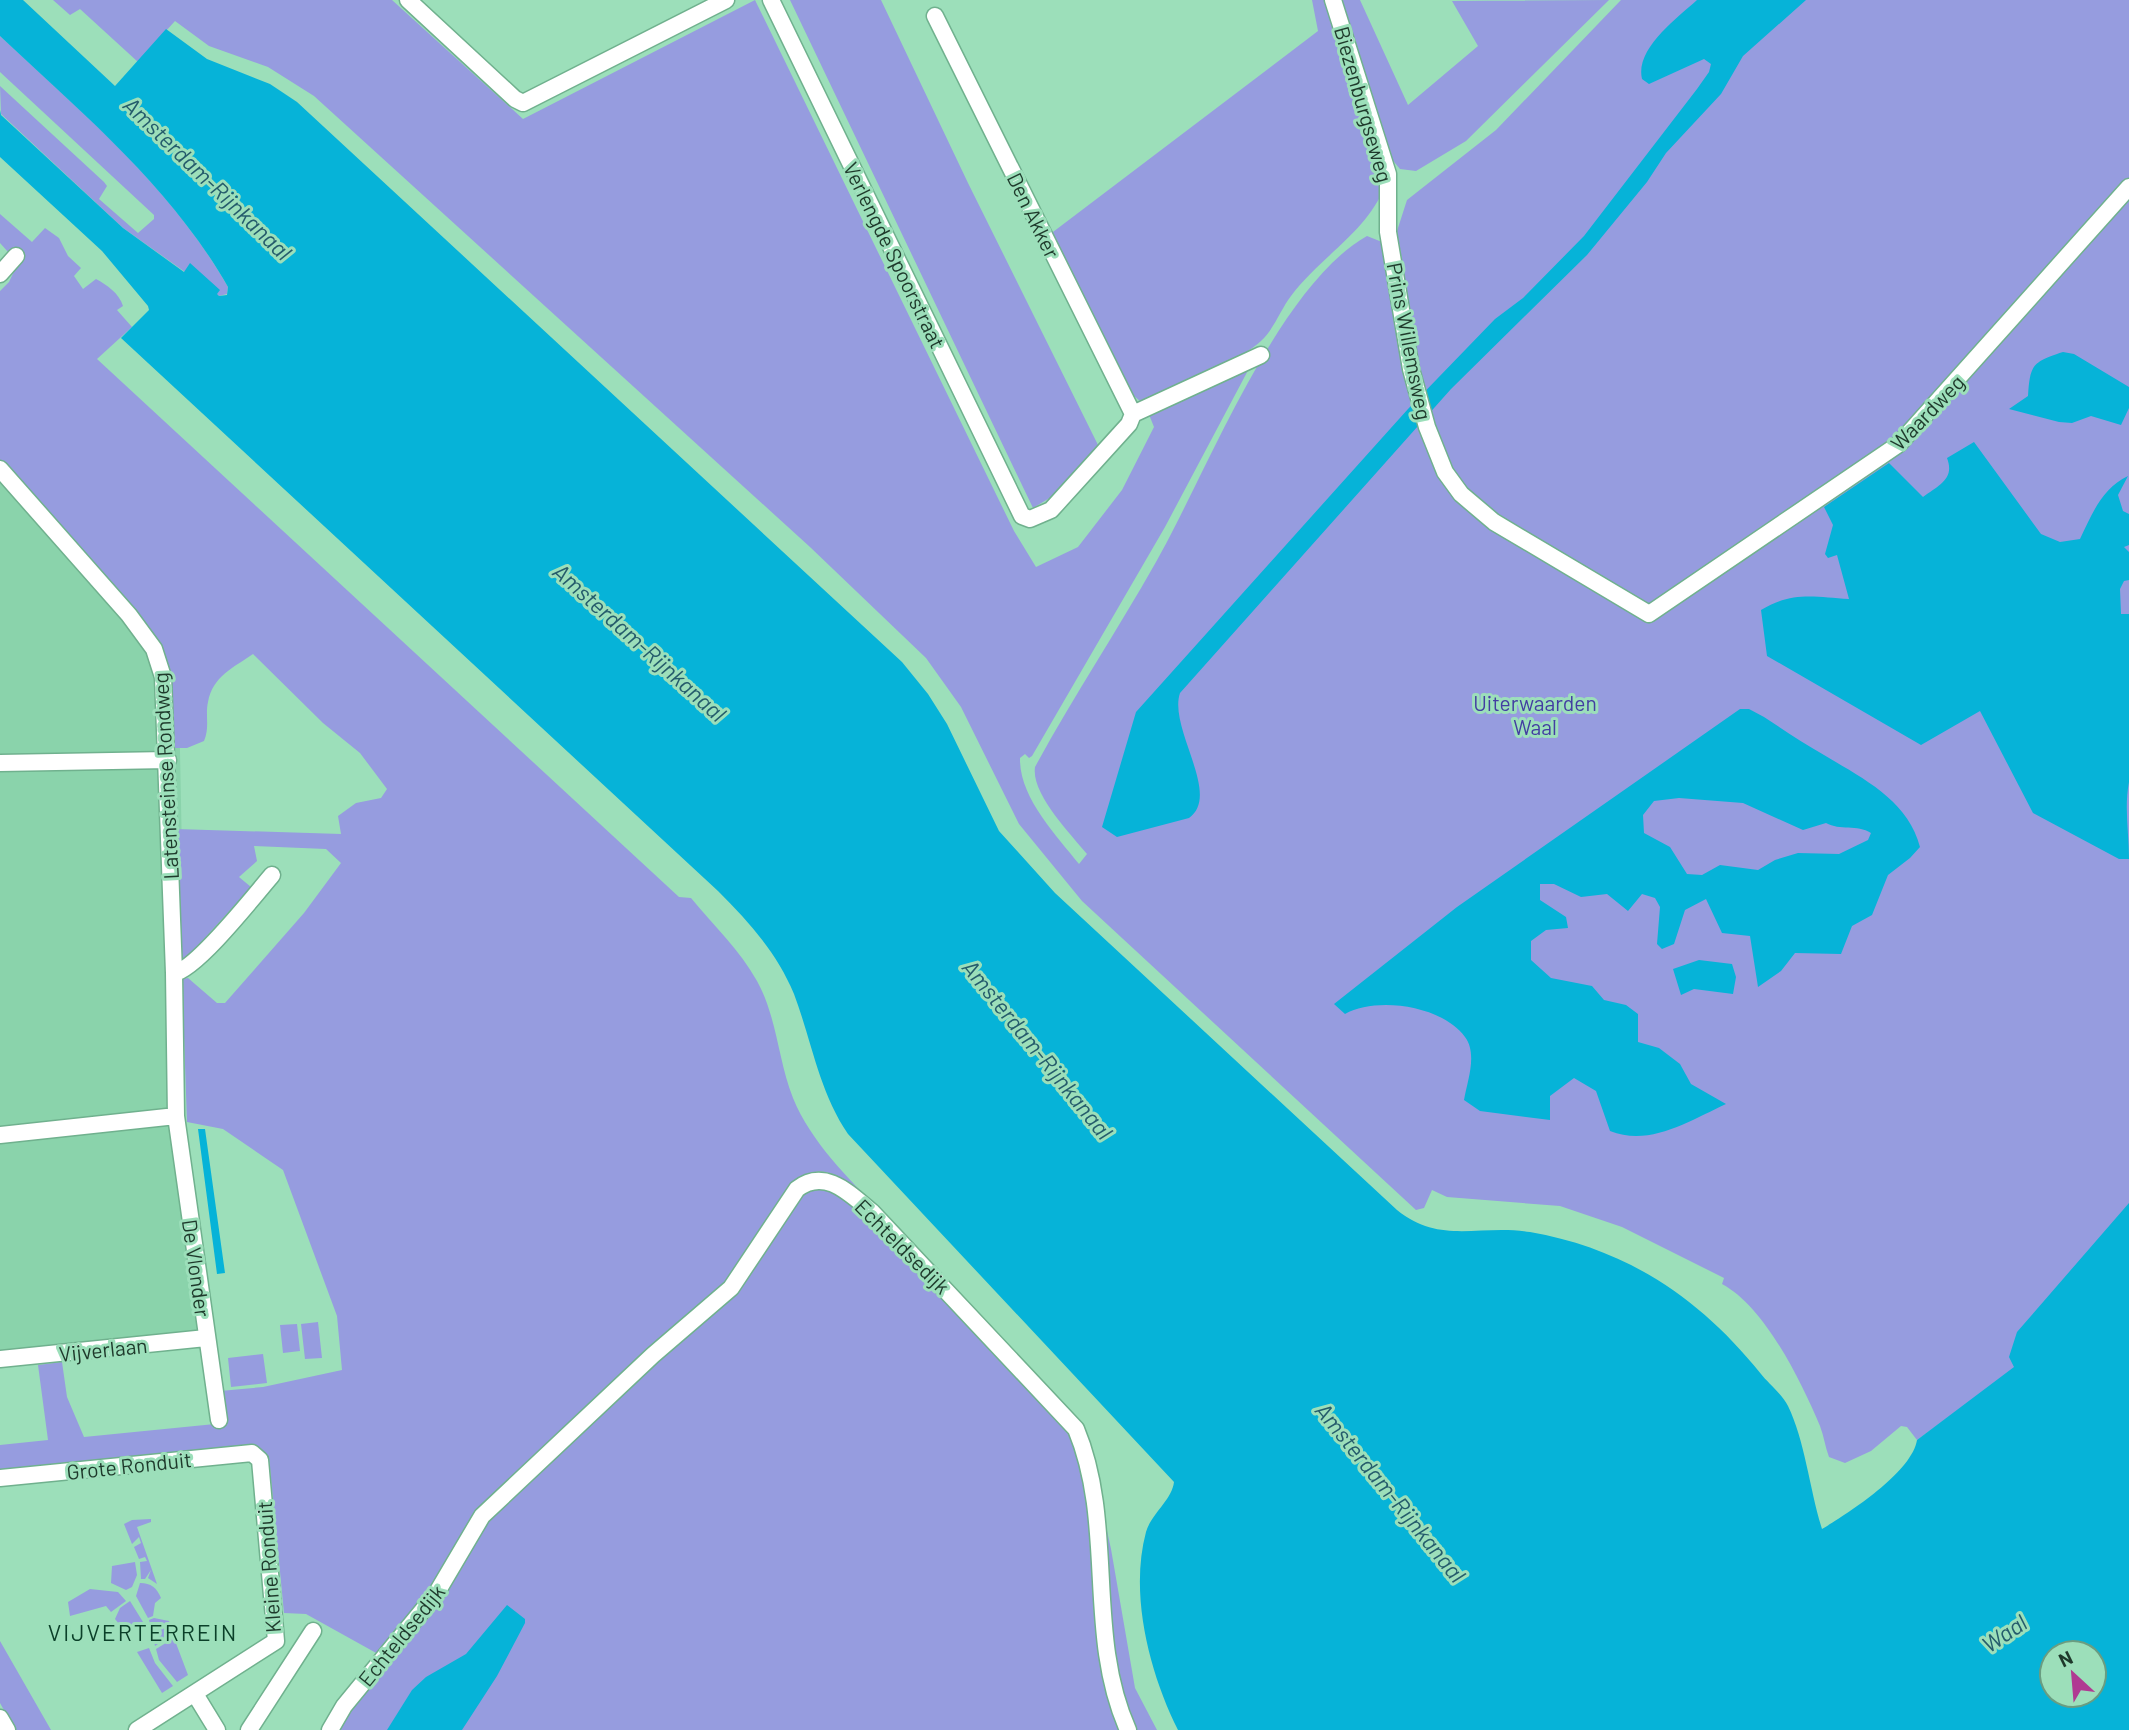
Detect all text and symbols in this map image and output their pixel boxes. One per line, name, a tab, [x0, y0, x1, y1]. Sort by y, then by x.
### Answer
street label: Biezenburgseweg	[1330, 23, 1398, 185]
water label: Amsterdam-Rijnkanaal	[118, 90, 298, 266]
street label: Verlengde Spoorstraat	[839, 158, 951, 352]
street label: Den Akker	[1003, 168, 1066, 262]
street label: Prins Willemsweg	[1382, 260, 1438, 422]
street label: Waardweg	[1885, 369, 1969, 455]
water label: Amsterdam-Rijnkanaal	[548, 557, 732, 727]
street label: Latensteinse Rondweg	[147, 672, 183, 880]
park label: Uiterwaarden Waal	[1473, 690, 1597, 739]
water label: Amsterdam-Rijnkanaal	[957, 953, 1119, 1145]
street label: Echteldsedijk	[850, 1193, 956, 1299]
street label: De Vlonder	[178, 1217, 216, 1319]
street label: Vijverlaan	[57, 1332, 149, 1366]
water label: Amsterdam-Rijnkanaal	[1310, 1396, 1472, 1588]
street label: Grote Ronduit	[65, 1446, 193, 1484]
street label: Kleine Ronduit	[251, 1500, 285, 1634]
street label: Echteldsedijk	[352, 1579, 450, 1691]
water label: Waal	[1976, 1608, 2032, 1658]
district label: VIJVERTERREIN	[48, 1618, 238, 1646]
north arrow	[2038, 1639, 2108, 1709]
text: N	[2055, 1645, 2076, 1671]

